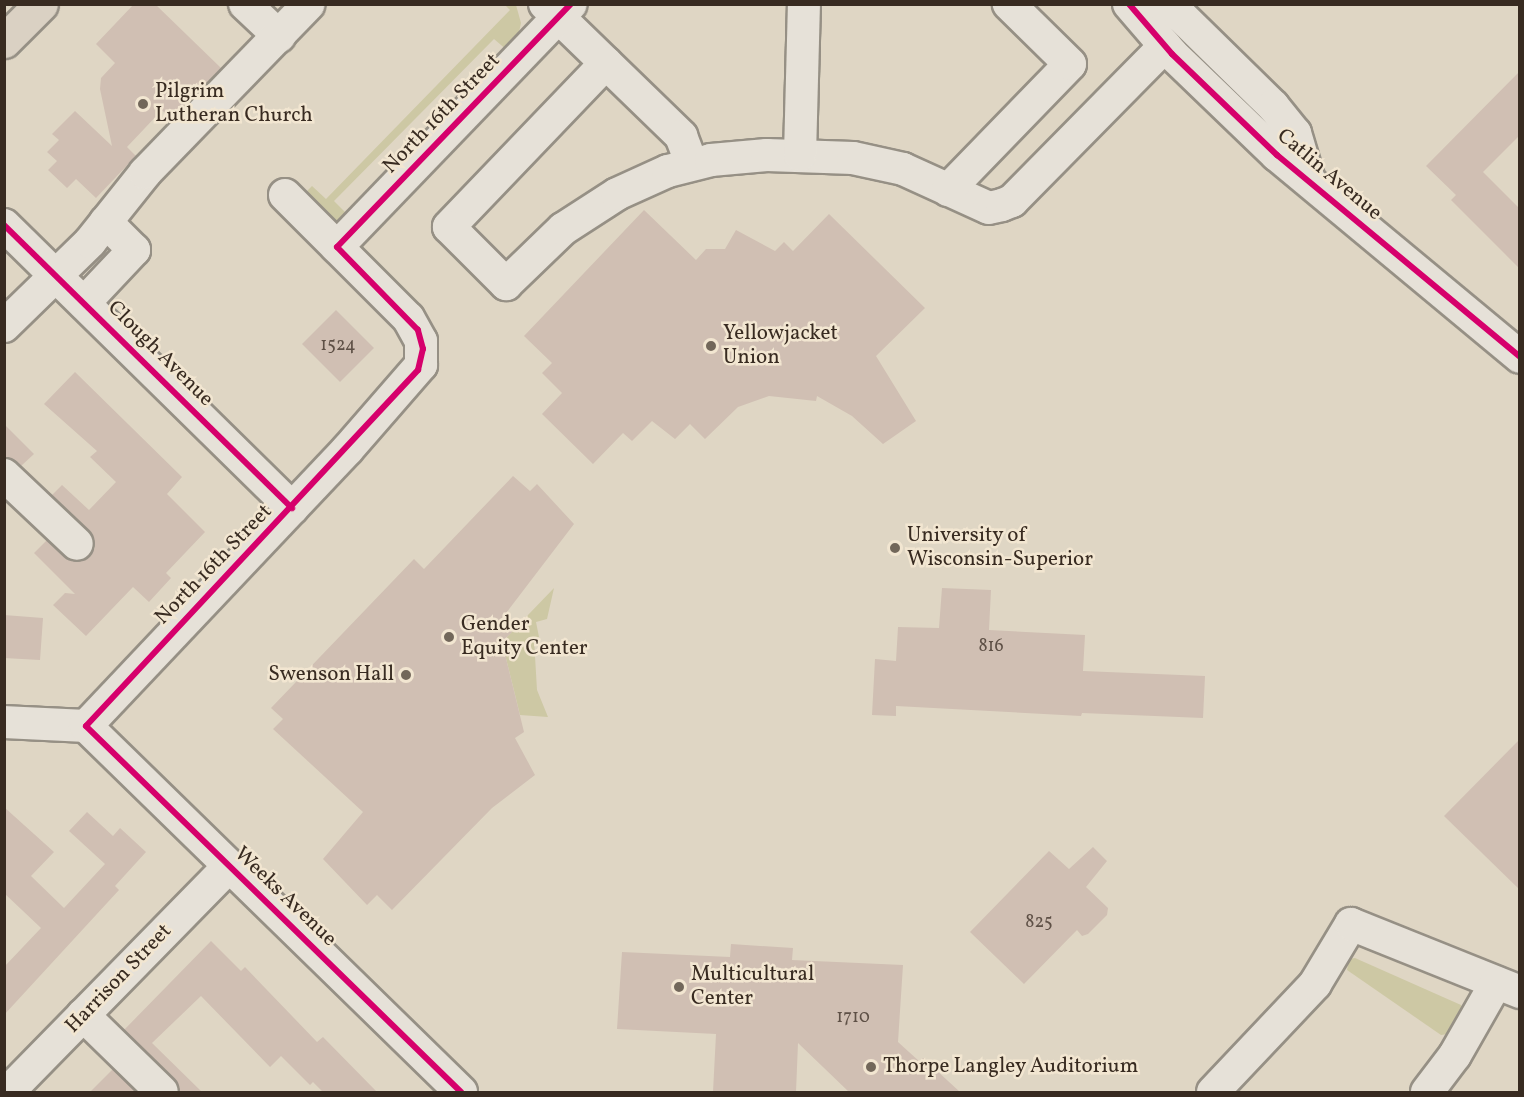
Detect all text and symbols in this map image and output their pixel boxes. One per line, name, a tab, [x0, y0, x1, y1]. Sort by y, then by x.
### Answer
street label: North 16th Street	[378, 49, 506, 179]
place label: Pilgrim Lutheran Church	[155, 79, 313, 129]
marker: Pilgrim Lutheran Church	[136, 97, 150, 111]
street label: Catlin Avenue	[1271, 124, 1387, 226]
street label: Clough Avenue	[102, 296, 218, 412]
place label: Yellowjacket Union	[723, 321, 838, 371]
house number: 1524	[320, 335, 356, 357]
marker: Yellowjacket Union	[704, 339, 718, 353]
street label: North 16th Street	[150, 500, 278, 630]
place label: University of Wisconsin-Superior	[907, 523, 1093, 573]
marker: University of Wisconsin-Superior	[888, 541, 902, 555]
place label: Gender Equity Center	[461, 612, 588, 662]
marker: Gender Equity Center	[442, 630, 456, 644]
house number: 816	[978, 636, 1004, 658]
place label: Swenson Hall	[268, 662, 394, 688]
marker: Swenson Hall	[399, 668, 413, 682]
street label: Weeks Avenue	[229, 842, 341, 952]
house number: 825	[1025, 912, 1053, 934]
street label: Harrison Street	[61, 919, 177, 1039]
place label: Multicultural Center	[691, 962, 814, 1012]
marker: Multicultural Center	[672, 980, 686, 994]
house number: 1710	[836, 1007, 870, 1029]
place label: Thorpe Langley Auditorium	[883, 1054, 1139, 1080]
marker: Thorpe Langley Auditorium	[864, 1060, 878, 1074]

